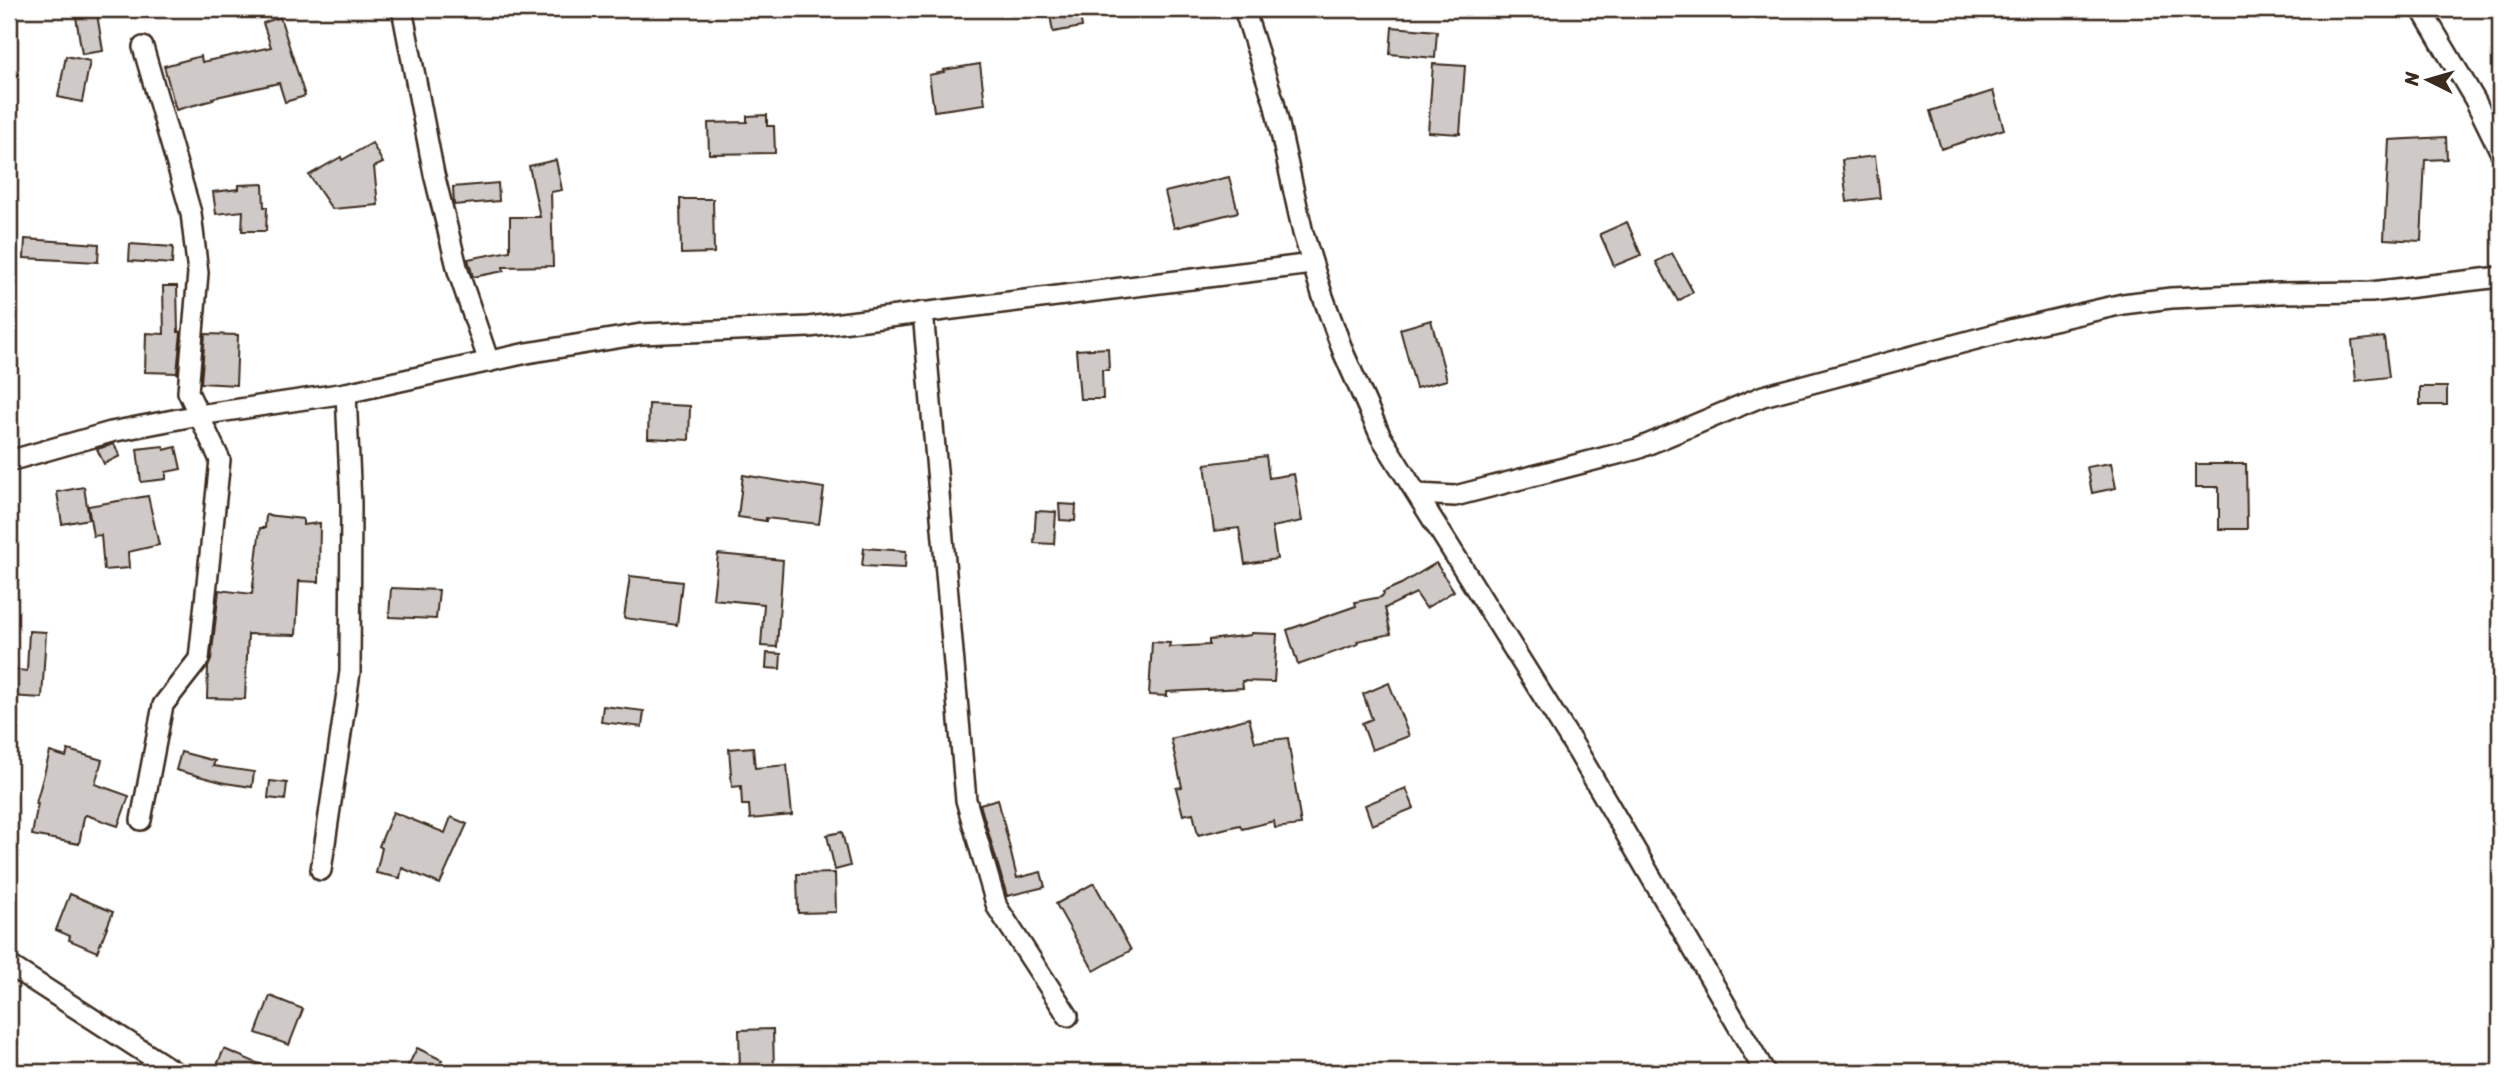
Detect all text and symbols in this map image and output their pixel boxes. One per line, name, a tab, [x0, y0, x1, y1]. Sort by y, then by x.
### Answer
north arrow	[2394, 46, 2464, 116]
text: N	[2394, 70, 2429, 88]

